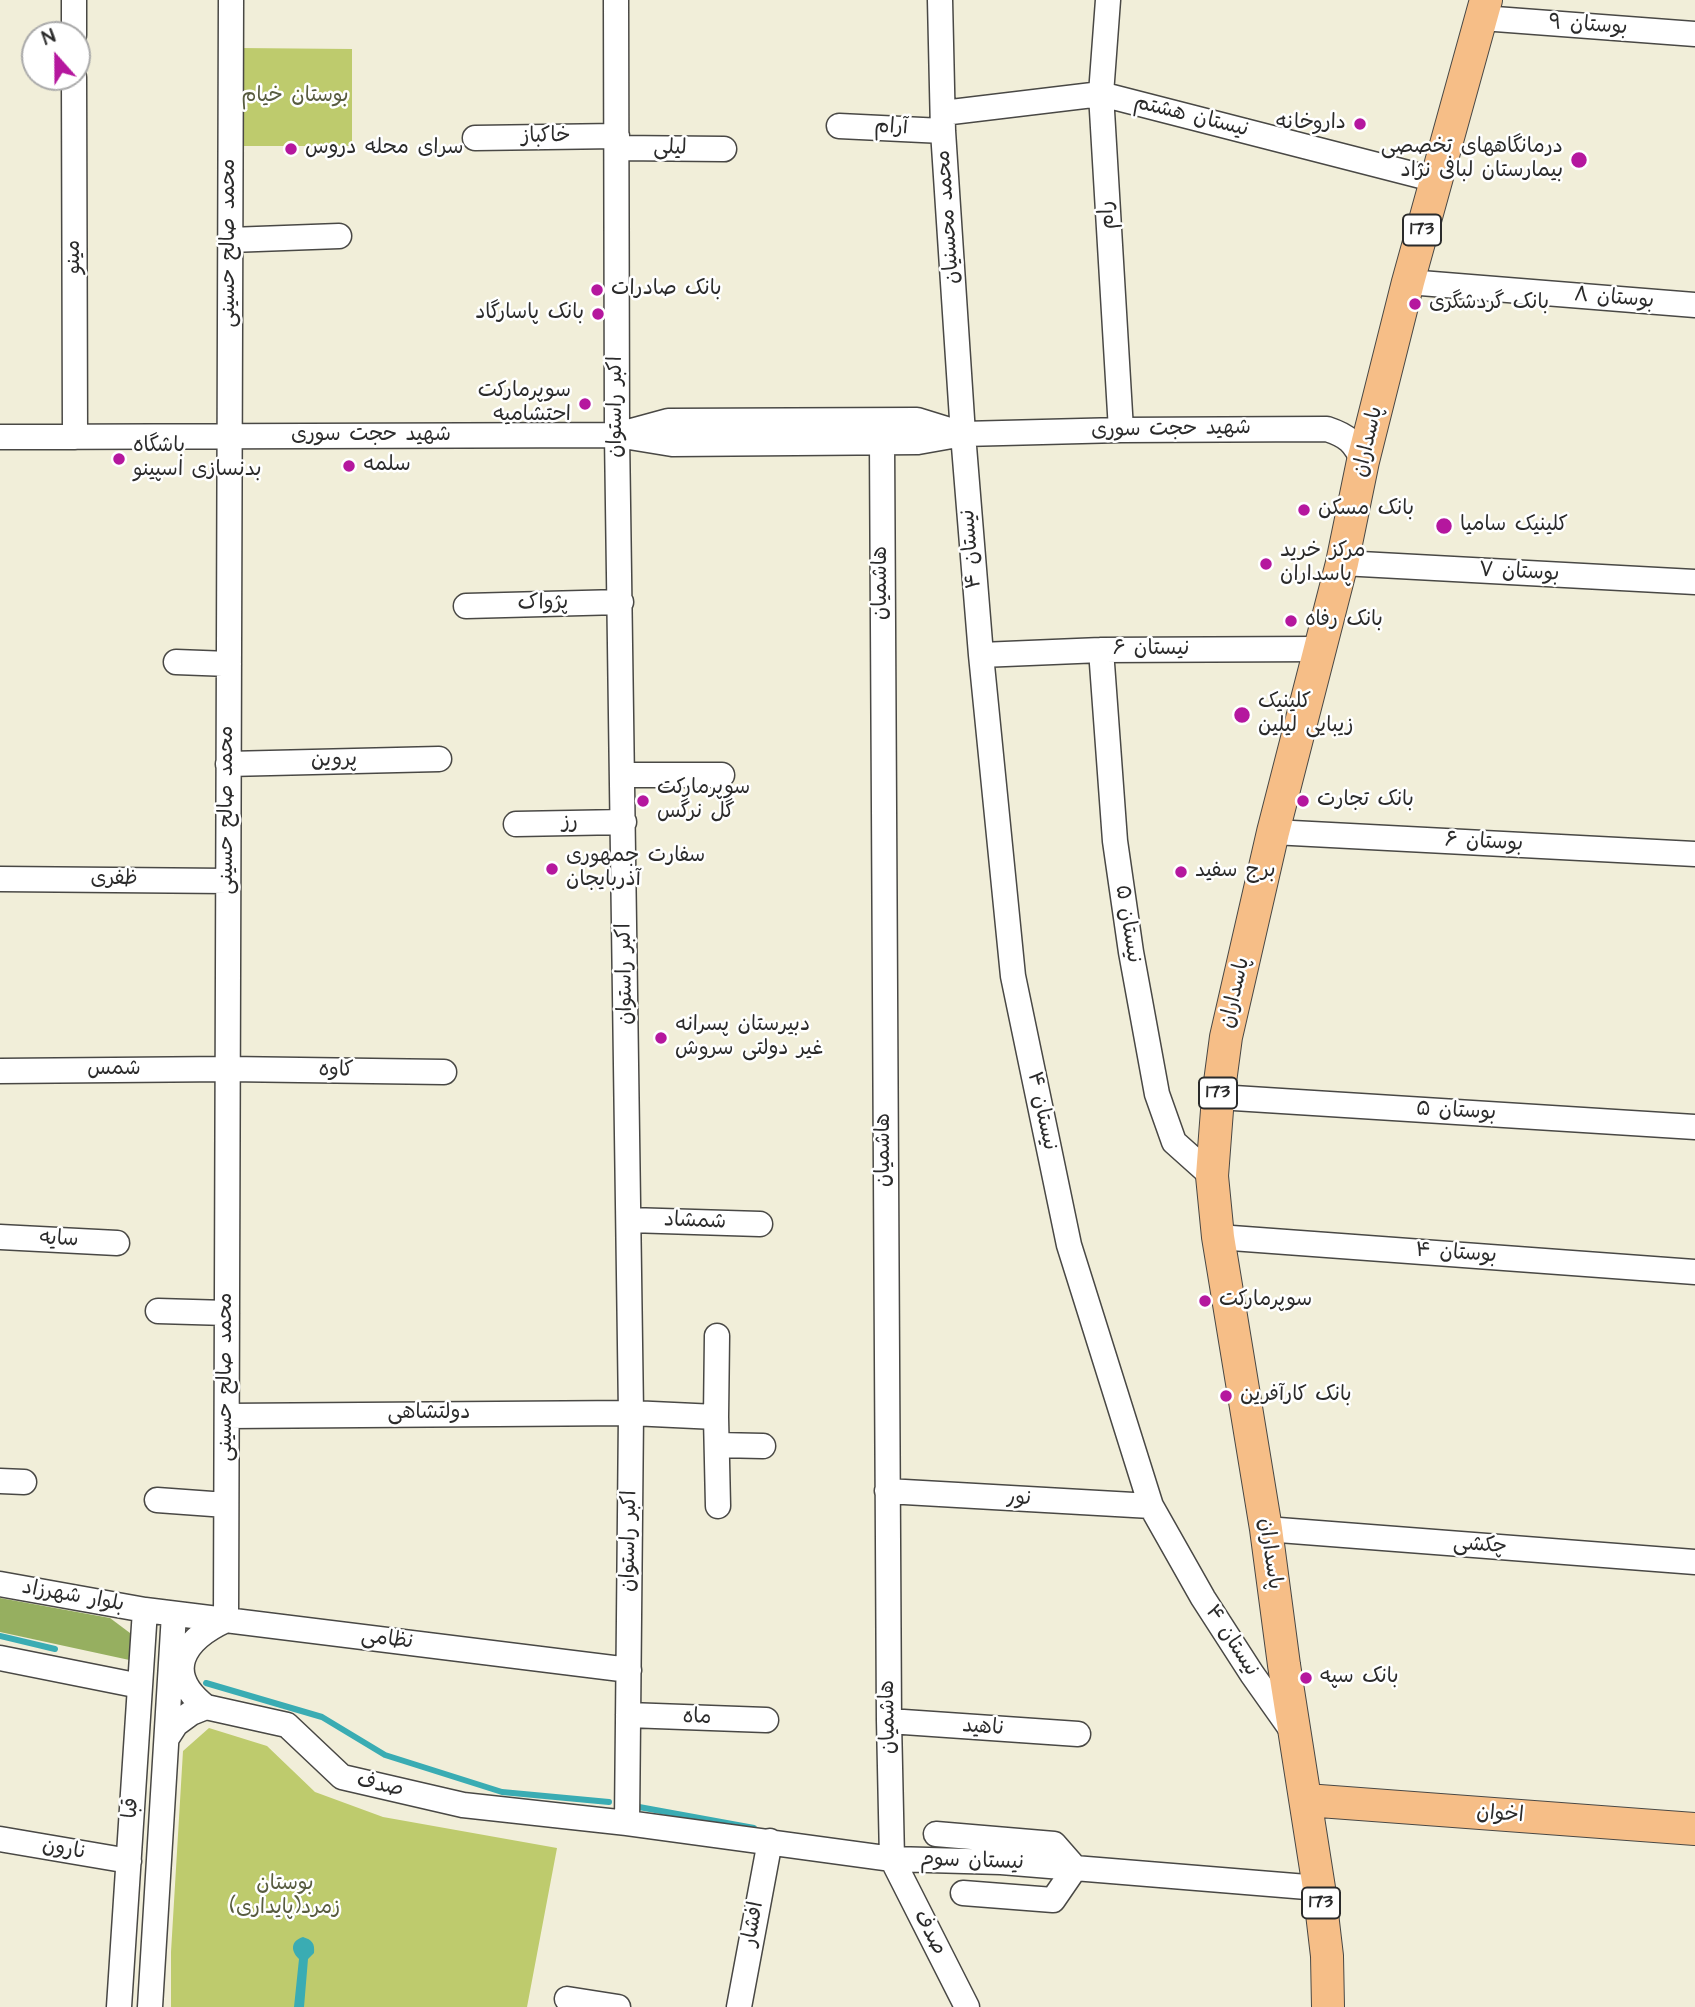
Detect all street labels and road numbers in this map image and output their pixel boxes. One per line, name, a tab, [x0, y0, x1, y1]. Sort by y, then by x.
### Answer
street label: بوستان ۹	[1548, 11, 1628, 41]
street label: نیستان هشتم	[1131, 91, 1251, 143]
street label: آرام	[874, 115, 908, 141]
street label: خاکباز	[521, 124, 571, 150]
street label: لیلی	[653, 136, 687, 162]
street label: محمد محسنیان	[932, 149, 966, 285]
street label: محمد صالح حسینی	[217, 159, 243, 327]
street label: رام	[1095, 200, 1121, 230]
road number: 173	[1403, 214, 1441, 246]
street label: مینو	[62, 240, 88, 274]
street label: بوستان ۸	[1573, 283, 1655, 315]
street label: اکبر راستوان	[604, 356, 630, 458]
street label: پاسداران	[1349, 404, 1389, 480]
street label: شهید حجت سوری	[1091, 416, 1251, 444]
street label: شهید حجت سوری	[291, 423, 451, 449]
street label: نیستان ۴	[956, 508, 988, 590]
street label: هاشمیان	[869, 546, 895, 620]
street label: بوستان ۷	[1478, 558, 1560, 588]
street label: پژواک	[517, 591, 569, 617]
street label: نیستان ۶	[1113, 637, 1189, 663]
street label: محمد صالح حسینی	[215, 726, 241, 894]
street label: پروین	[311, 748, 357, 774]
street label: رز	[562, 810, 578, 836]
street label: بوستان ۶	[1444, 828, 1524, 858]
street label: ظفری	[90, 867, 138, 893]
street label: نیستان ۵	[1108, 883, 1146, 965]
street label: اکبر راستوان	[613, 923, 639, 1025]
street label: پاسداران	[1216, 955, 1256, 1031]
street label: شمس	[87, 1057, 141, 1083]
street label: کاوه	[318, 1058, 354, 1084]
street label: نیستان ۴	[1020, 1069, 1062, 1153]
road number: 173	[1199, 1078, 1237, 1108]
street label: بوستان ۵	[1415, 1097, 1497, 1127]
street label: هاشمیان	[872, 1113, 898, 1187]
street label: شمشاد	[663, 1208, 727, 1236]
street label: سایه	[39, 1226, 79, 1254]
street label: بوستان ۴	[1414, 1239, 1498, 1269]
street label: محمد صالح حسینی	[214, 1293, 240, 1461]
street label: دولتشاهی	[387, 1401, 471, 1427]
street label: نور	[1006, 1486, 1032, 1512]
street label: اکبر راستوان	[617, 1490, 643, 1592]
street label: پاسداران	[1252, 1517, 1286, 1591]
street label: چکشی	[1452, 1532, 1508, 1560]
street label: بلوار شهرزاد	[20, 1576, 126, 1618]
street label: نیستان ۴	[1199, 1601, 1263, 1681]
street label: نظامی	[360, 1624, 414, 1656]
street label: هاشمیان	[876, 1680, 902, 1754]
street label: ماه	[682, 1705, 712, 1731]
street label: ناهید	[961, 1714, 1005, 1742]
street label: صدف	[354, 1768, 406, 1804]
street label: قبا	[119, 1797, 145, 1819]
street label: اخوان	[1475, 1801, 1525, 1829]
street label: نارون	[40, 1834, 88, 1866]
street label: نیستان سوم	[920, 1848, 1024, 1876]
road number: 173	[1302, 1887, 1340, 1918]
street label: افشار	[738, 1900, 770, 1948]
street label: صدف	[907, 1906, 951, 1960]

